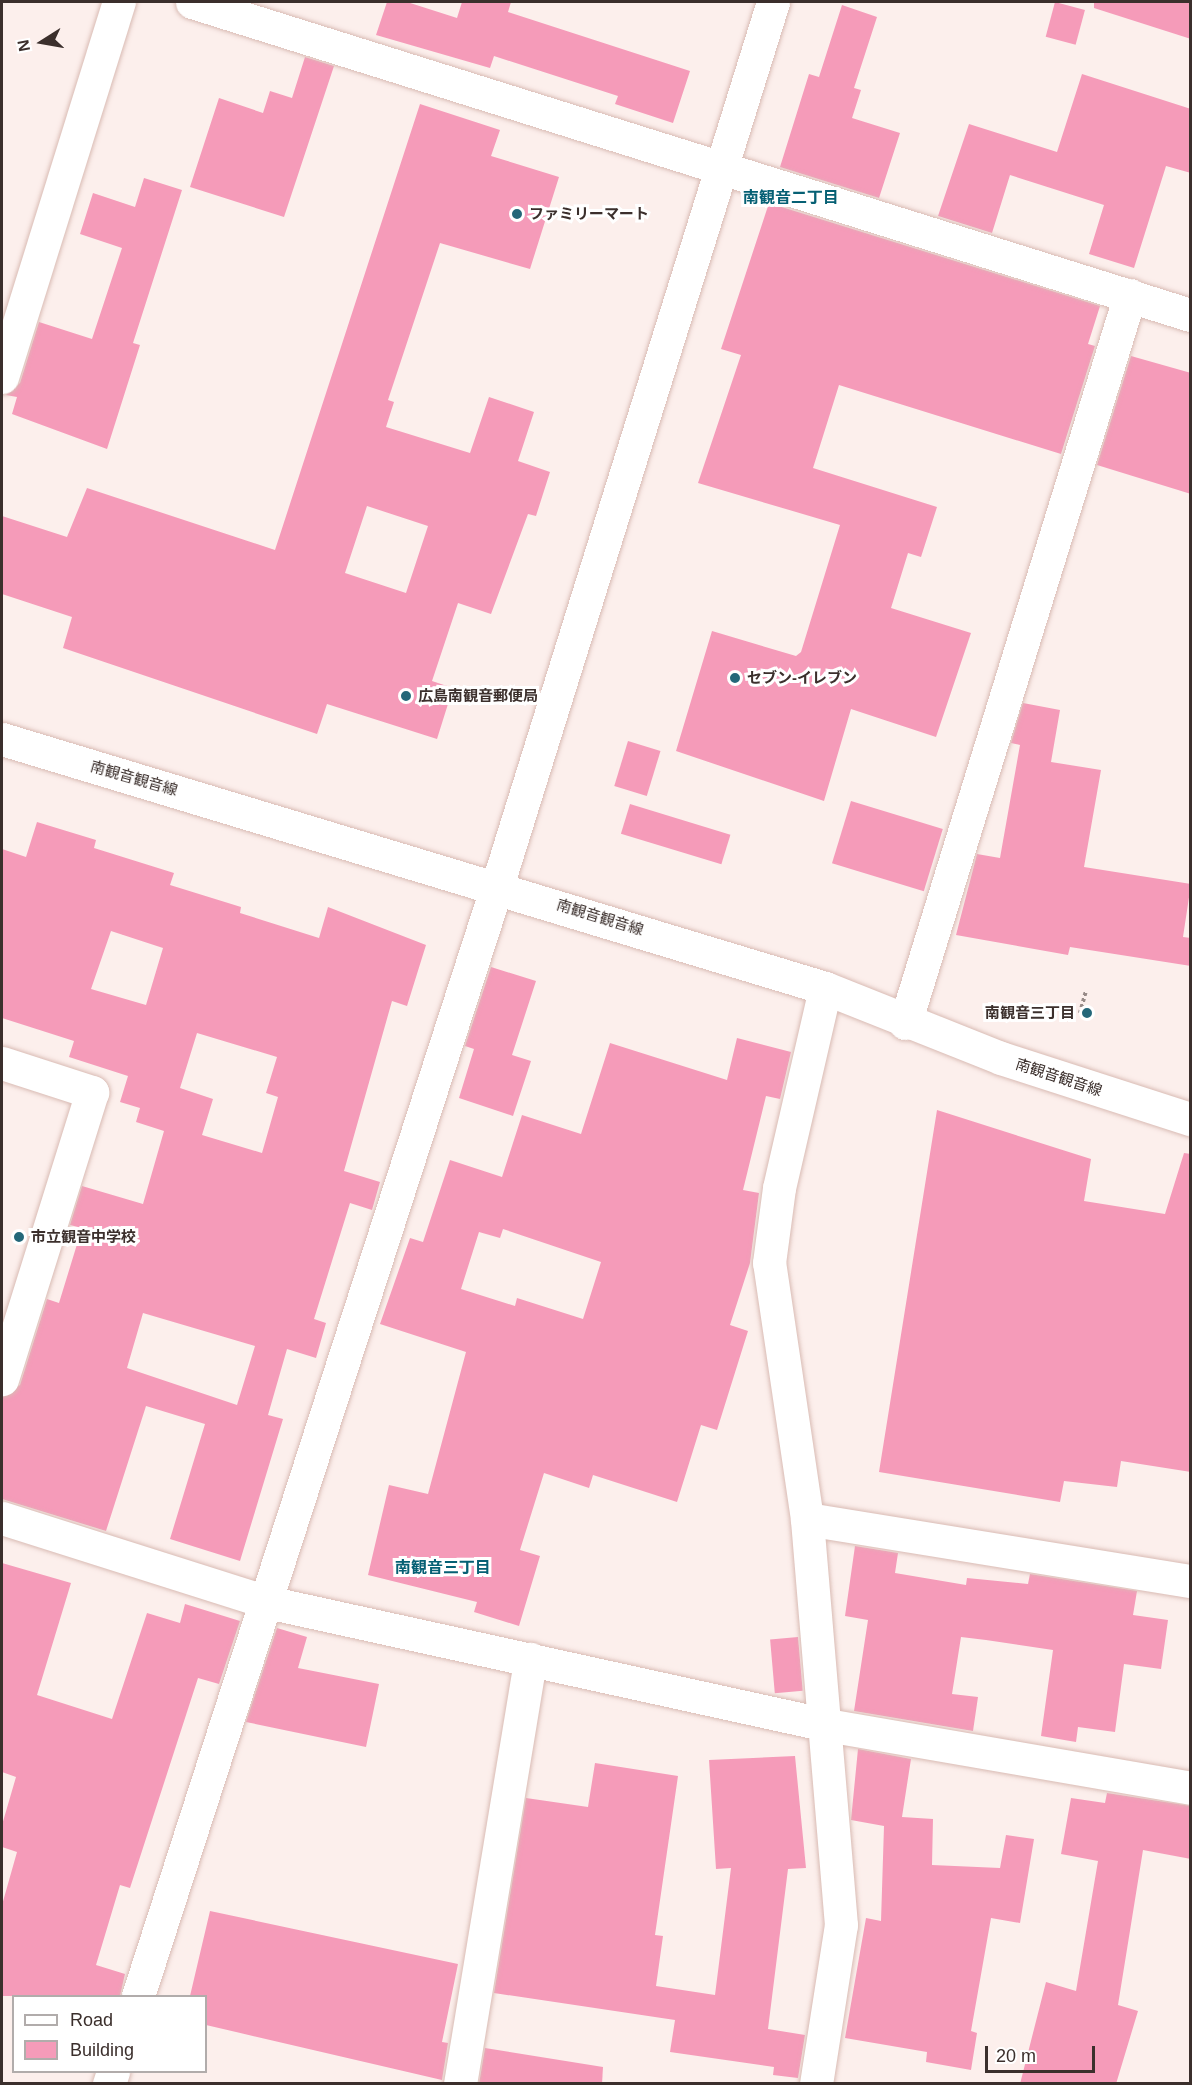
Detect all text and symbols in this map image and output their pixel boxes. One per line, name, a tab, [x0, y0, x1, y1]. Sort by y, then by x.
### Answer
north arrow	[12, 12, 72, 72]
text: N	[14, 38, 33, 53]
district label: 南観音二丁目	[743, 188, 839, 208]
place label: ファミリーマート	[529, 205, 649, 223]
marker: ファミリーマート	[510, 207, 524, 221]
place label: セブン-イレブン	[747, 669, 857, 687]
marker: セブン-イレブン	[728, 671, 742, 685]
place label: 広島南観音郵便局	[418, 687, 538, 705]
marker: 広島南観音郵便局	[399, 689, 413, 703]
street label: 南観音観音線	[88, 757, 180, 799]
street label: 南観音観音線	[554, 895, 646, 939]
place label: 南観音三丁目	[985, 1004, 1075, 1022]
marker: 南観音三丁目	[1080, 1006, 1094, 1020]
street label: 南観音観音線	[1013, 1055, 1105, 1099]
place label: 市立観音中学校	[31, 1228, 136, 1246]
marker: 市立観音中学校	[12, 1230, 26, 1244]
district label: 南観音三丁目	[395, 1558, 491, 1578]
legend	[12, 1995, 207, 2073]
text: Road	[70, 2010, 113, 2030]
scale bar	[988, 2034, 1098, 2072]
text: Building	[70, 2040, 134, 2060]
text: 20 m	[996, 2046, 1036, 2066]

